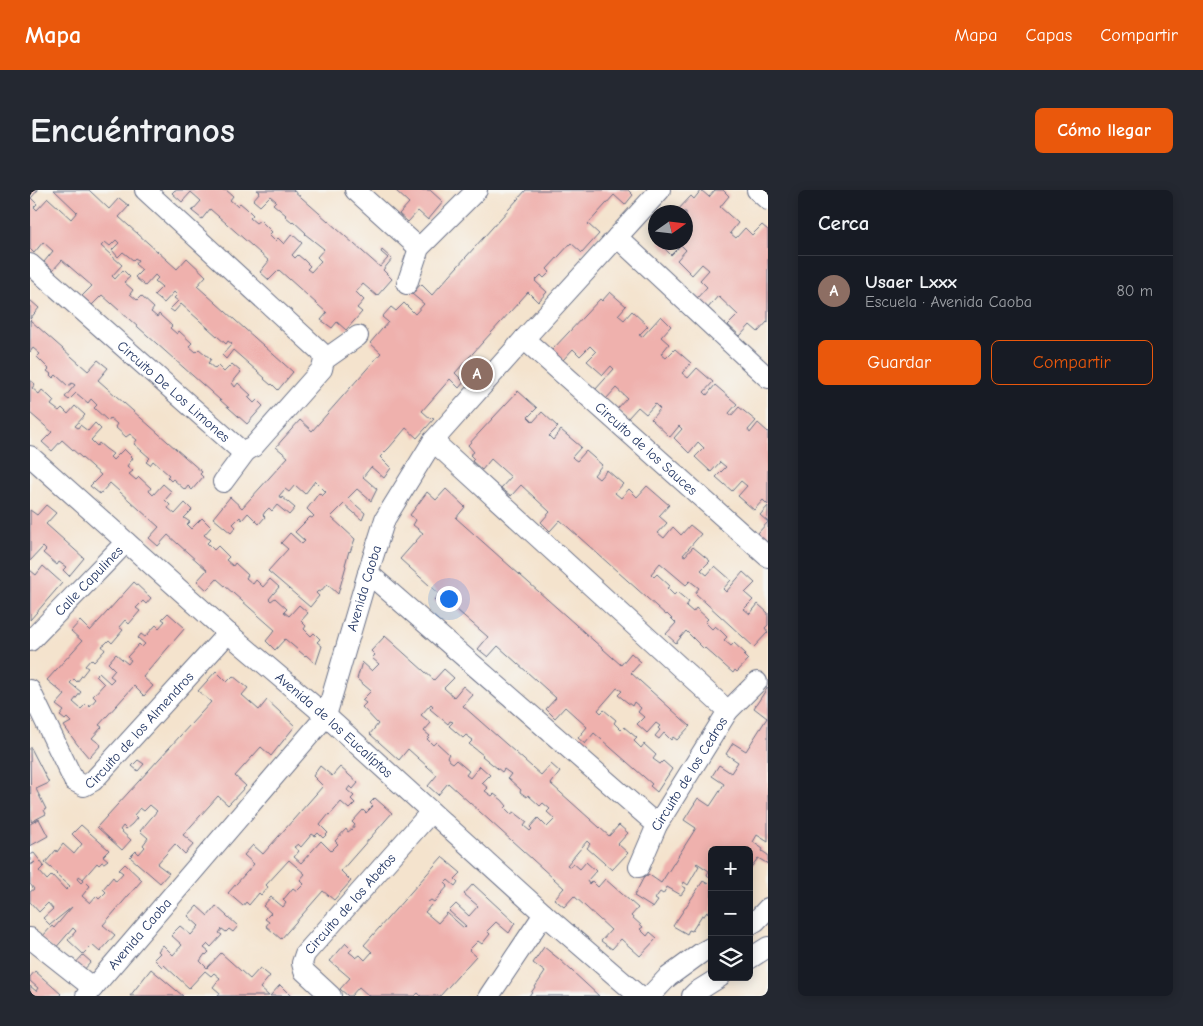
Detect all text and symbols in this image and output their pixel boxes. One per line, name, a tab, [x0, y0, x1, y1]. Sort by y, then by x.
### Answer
text: Mapa	[25, 21, 81, 49]
text: Mapa	[954, 25, 997, 46]
text: Capas	[1025, 25, 1072, 46]
text: Compartir	[1100, 25, 1178, 46]
button: Cómo llegar	[1035, 108, 1173, 153]
text: Encuéntranos	[30, 110, 235, 151]
north arrow	[648, 205, 693, 250]
text: Cerca	[818, 211, 869, 235]
text: Usaer Lxxx	[865, 271, 957, 293]
text: A	[830, 282, 838, 300]
text: 80 m	[1116, 282, 1153, 300]
text: Escuela · Avenida Caoba	[865, 293, 1032, 311]
street label: Circuito De Los Limones	[114, 337, 233, 446]
button: Guardar	[818, 340, 981, 385]
button: Compartir	[991, 340, 1153, 385]
pin: A	[461, 355, 493, 393]
street label: Circuito de los Sauces	[591, 398, 701, 499]
street label: Calle Capulines	[51, 542, 127, 620]
street label: Avenida Caoba	[343, 543, 385, 633]
your location	[436, 586, 462, 612]
street label: Circuito de los Almendros	[82, 668, 198, 793]
street label: Avenida de los Eucalíptos	[272, 669, 396, 782]
street label: Circuito de los Cedros	[648, 714, 731, 833]
map controls	[708, 846, 753, 981]
button: +	[708, 846, 753, 891]
street label: Circuito de los Abetos	[301, 850, 399, 958]
button: −	[708, 891, 753, 936]
street label: Avenida Caoba	[104, 895, 175, 973]
button: layers	[708, 936, 753, 981]

